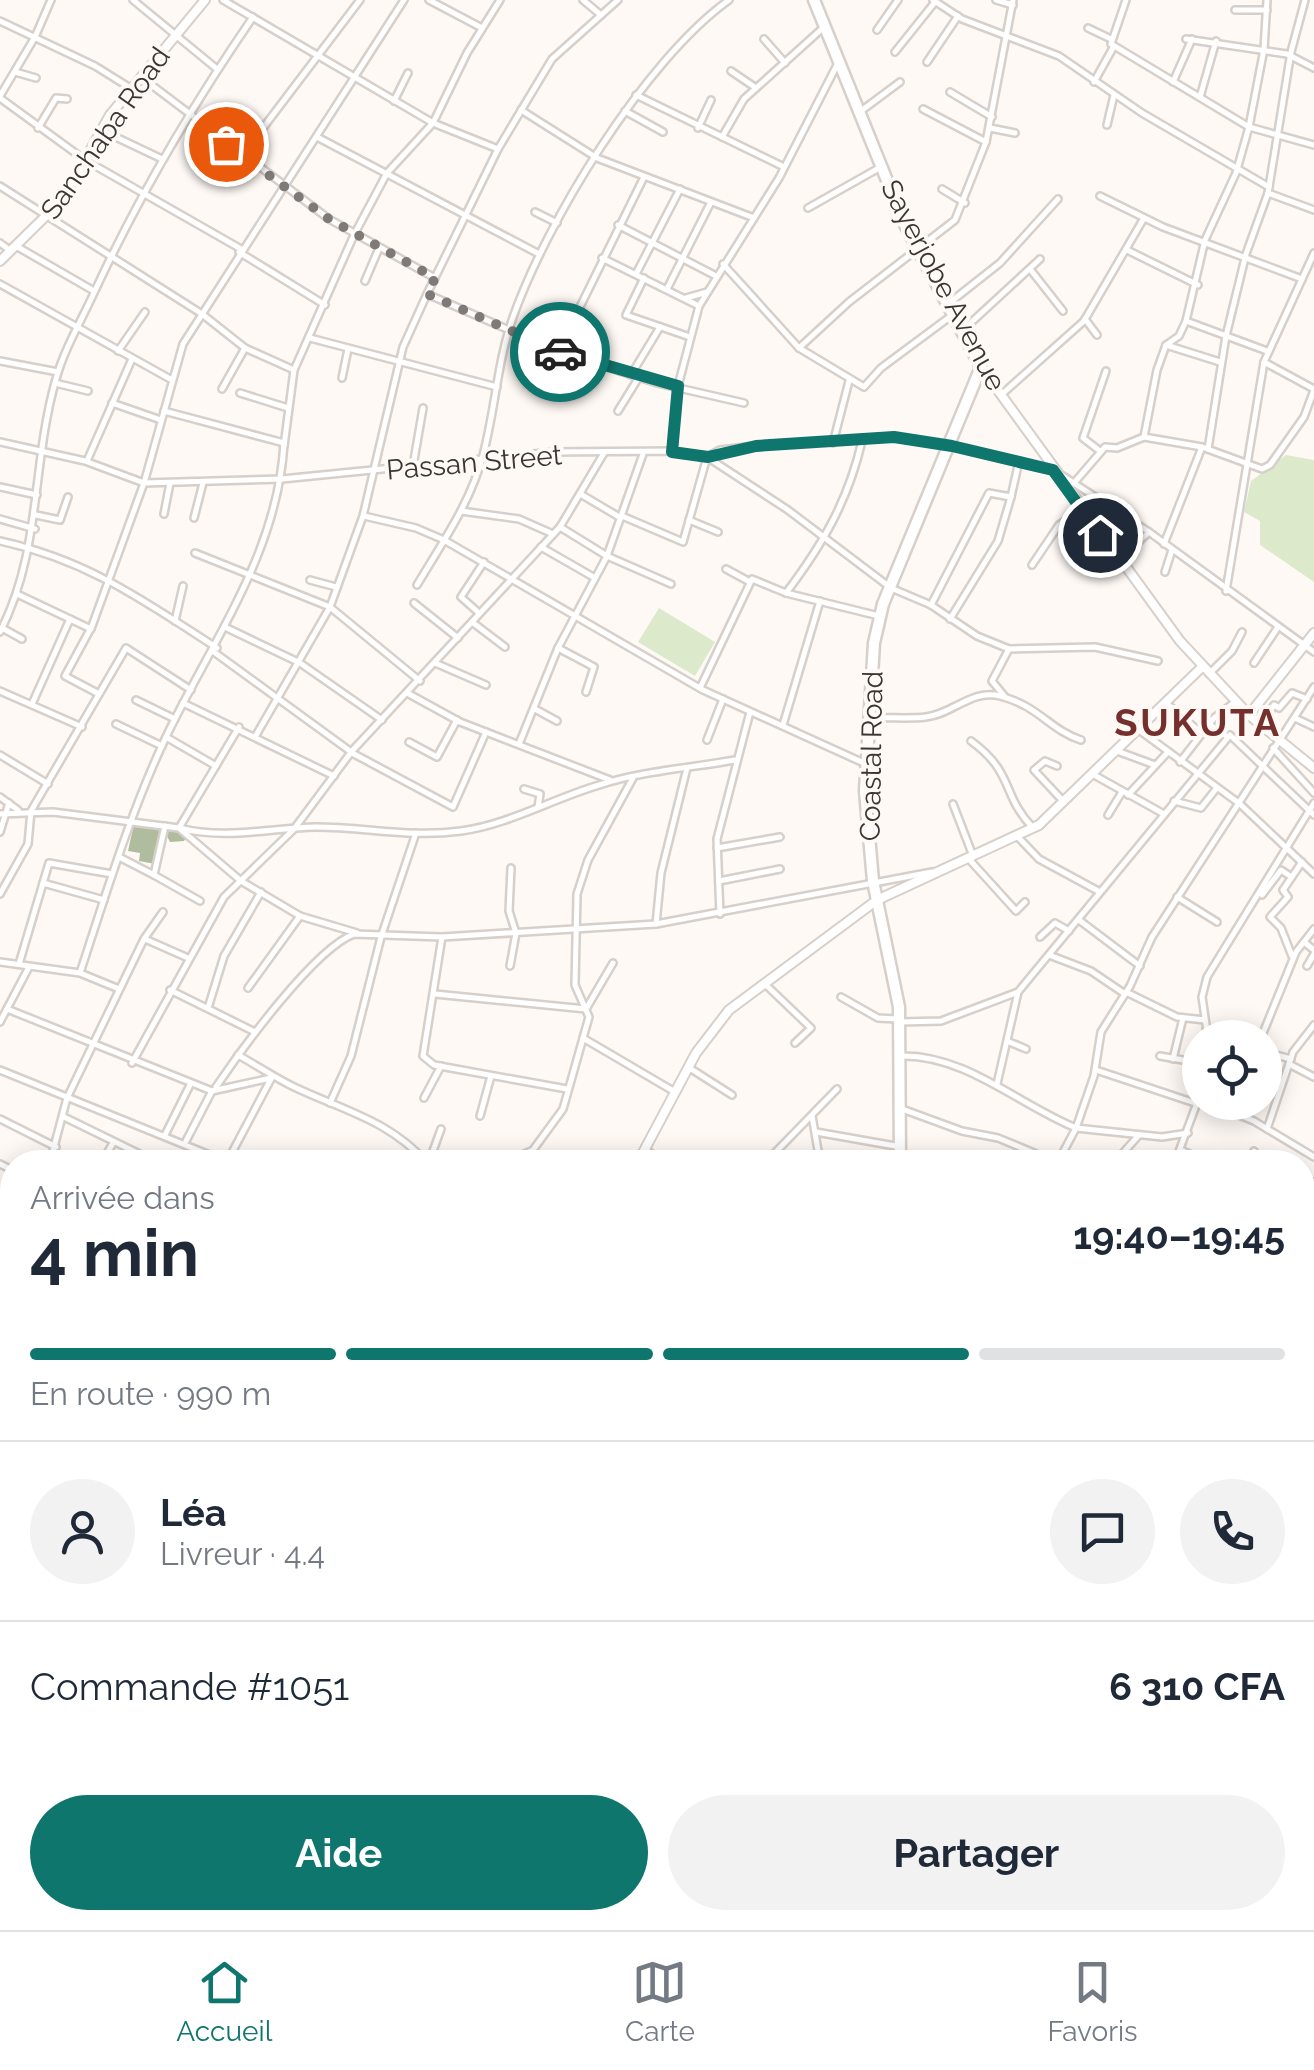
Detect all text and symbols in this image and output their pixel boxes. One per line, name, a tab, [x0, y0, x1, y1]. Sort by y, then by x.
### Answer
street label: Sanchaba Road	[34, 41, 177, 226]
pin	[184, 102, 269, 187]
icon: bag	[199, 117, 254, 172]
street label: Sayerjobe Avenue	[874, 174, 1013, 396]
courier	[510, 302, 610, 402]
icon: car	[533, 325, 588, 380]
street label: Passan Street	[385, 438, 564, 487]
pin	[1058, 493, 1143, 578]
icon: home	[1073, 508, 1128, 563]
street label: Coastal Road	[854, 671, 889, 841]
district label: SUKUTA	[1114, 700, 1282, 745]
map controls	[1182, 1020, 1282, 1120]
button: locate	[1182, 1020, 1282, 1120]
text: Arrivée dans	[30, 1179, 215, 1216]
text: 19:40–19:45	[1073, 1213, 1285, 1258]
text: 4 min	[30, 1215, 199, 1291]
text: En route · 990 m	[30, 1375, 271, 1412]
button: person	[30, 1479, 135, 1584]
button: chat	[1050, 1479, 1155, 1584]
button: phone	[1180, 1479, 1285, 1584]
text: Léa	[160, 1490, 227, 1535]
text: Livreur · 4.4	[160, 1535, 325, 1572]
text: Commande #1051	[30, 1664, 349, 1709]
text: 6 310 CFA	[1109, 1664, 1285, 1709]
button: Aide	[30, 1795, 648, 1910]
button: Partager	[668, 1795, 1285, 1910]
tab: Accueil	[176, 1955, 272, 2048]
tab: Carte	[625, 1955, 695, 2048]
tab: Favoris	[1048, 1955, 1138, 2048]

